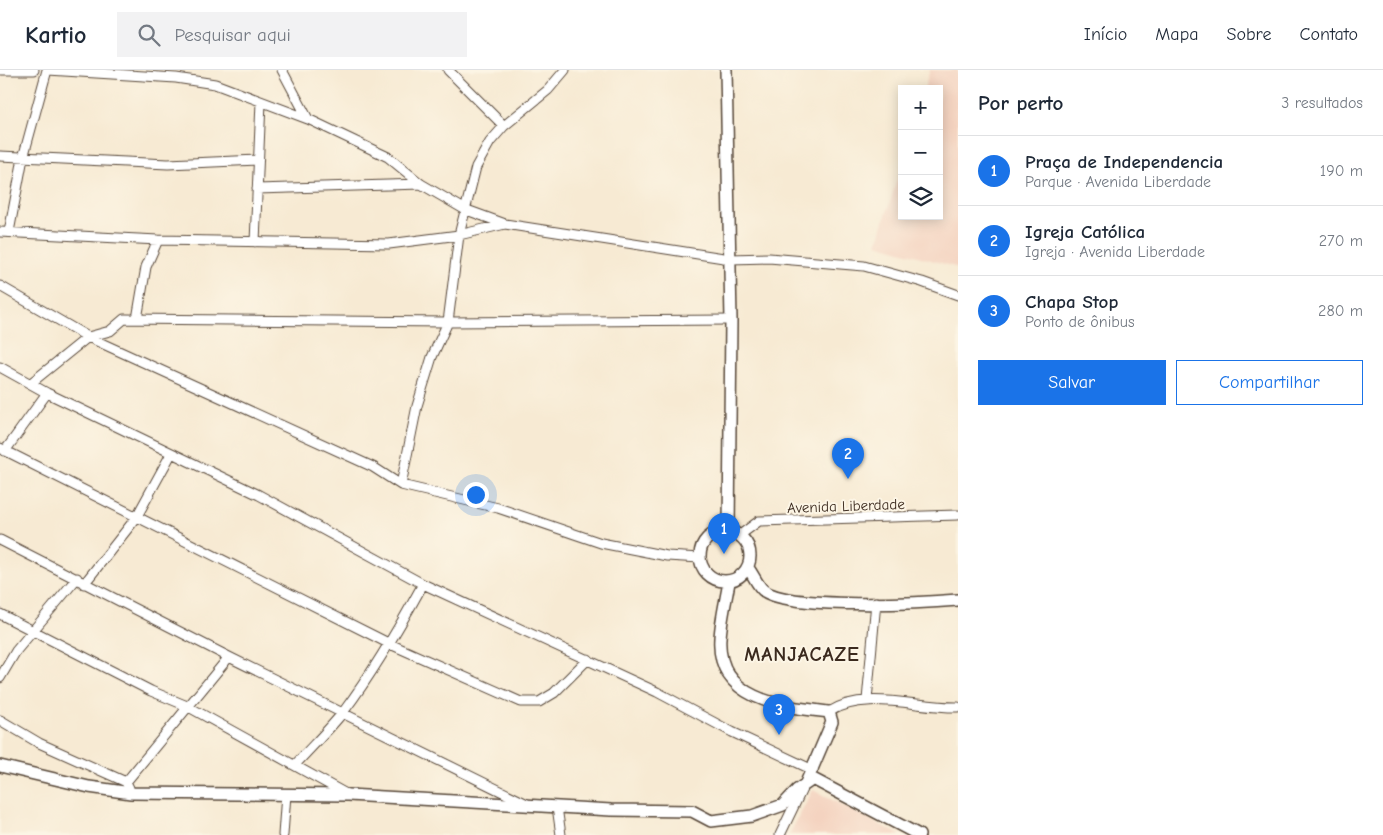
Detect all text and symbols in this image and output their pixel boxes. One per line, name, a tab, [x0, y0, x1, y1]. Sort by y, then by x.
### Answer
search box	[117, 12, 467, 57]
text: Kartio	[25, 21, 87, 49]
icon: search	[135, 21, 163, 49]
text: Pesquisar aqui	[175, 24, 291, 46]
text: Início	[1084, 24, 1127, 45]
text: Mapa	[1155, 24, 1198, 45]
text: Sobre	[1226, 24, 1271, 45]
text: Contato	[1299, 24, 1358, 45]
map controls	[898, 85, 943, 220]
button: +	[898, 85, 943, 130]
text: Por perto	[978, 91, 1063, 115]
text: 3 resultados	[1281, 94, 1363, 112]
button: −	[898, 130, 943, 175]
text: Praça de Independencia	[1025, 151, 1223, 173]
text: 1	[991, 162, 997, 180]
text: 190 m	[1320, 162, 1363, 180]
text: Parque · Avenida Liberdade	[1025, 173, 1211, 191]
button: layers	[898, 175, 943, 220]
text: Igreja Católica	[1025, 221, 1145, 243]
text: 2	[990, 232, 998, 250]
text: 270 m	[1319, 232, 1363, 250]
text: Igreja · Avenida Liberdade	[1025, 243, 1205, 261]
text: Chapa Stop	[1025, 291, 1118, 313]
text: 3	[990, 302, 998, 320]
text: 280 m	[1318, 302, 1363, 320]
text: Ponto de ônibus	[1025, 313, 1135, 331]
button: Salvar	[978, 360, 1166, 405]
button: Compartilhar	[1176, 360, 1363, 405]
pin: 2	[832, 438, 864, 479]
your location	[463, 482, 489, 508]
street label: Avenida Liberdade	[787, 495, 906, 517]
pin: 1	[708, 513, 740, 554]
district label: MANJACAZE	[744, 643, 860, 666]
pin: 3	[763, 694, 795, 735]

